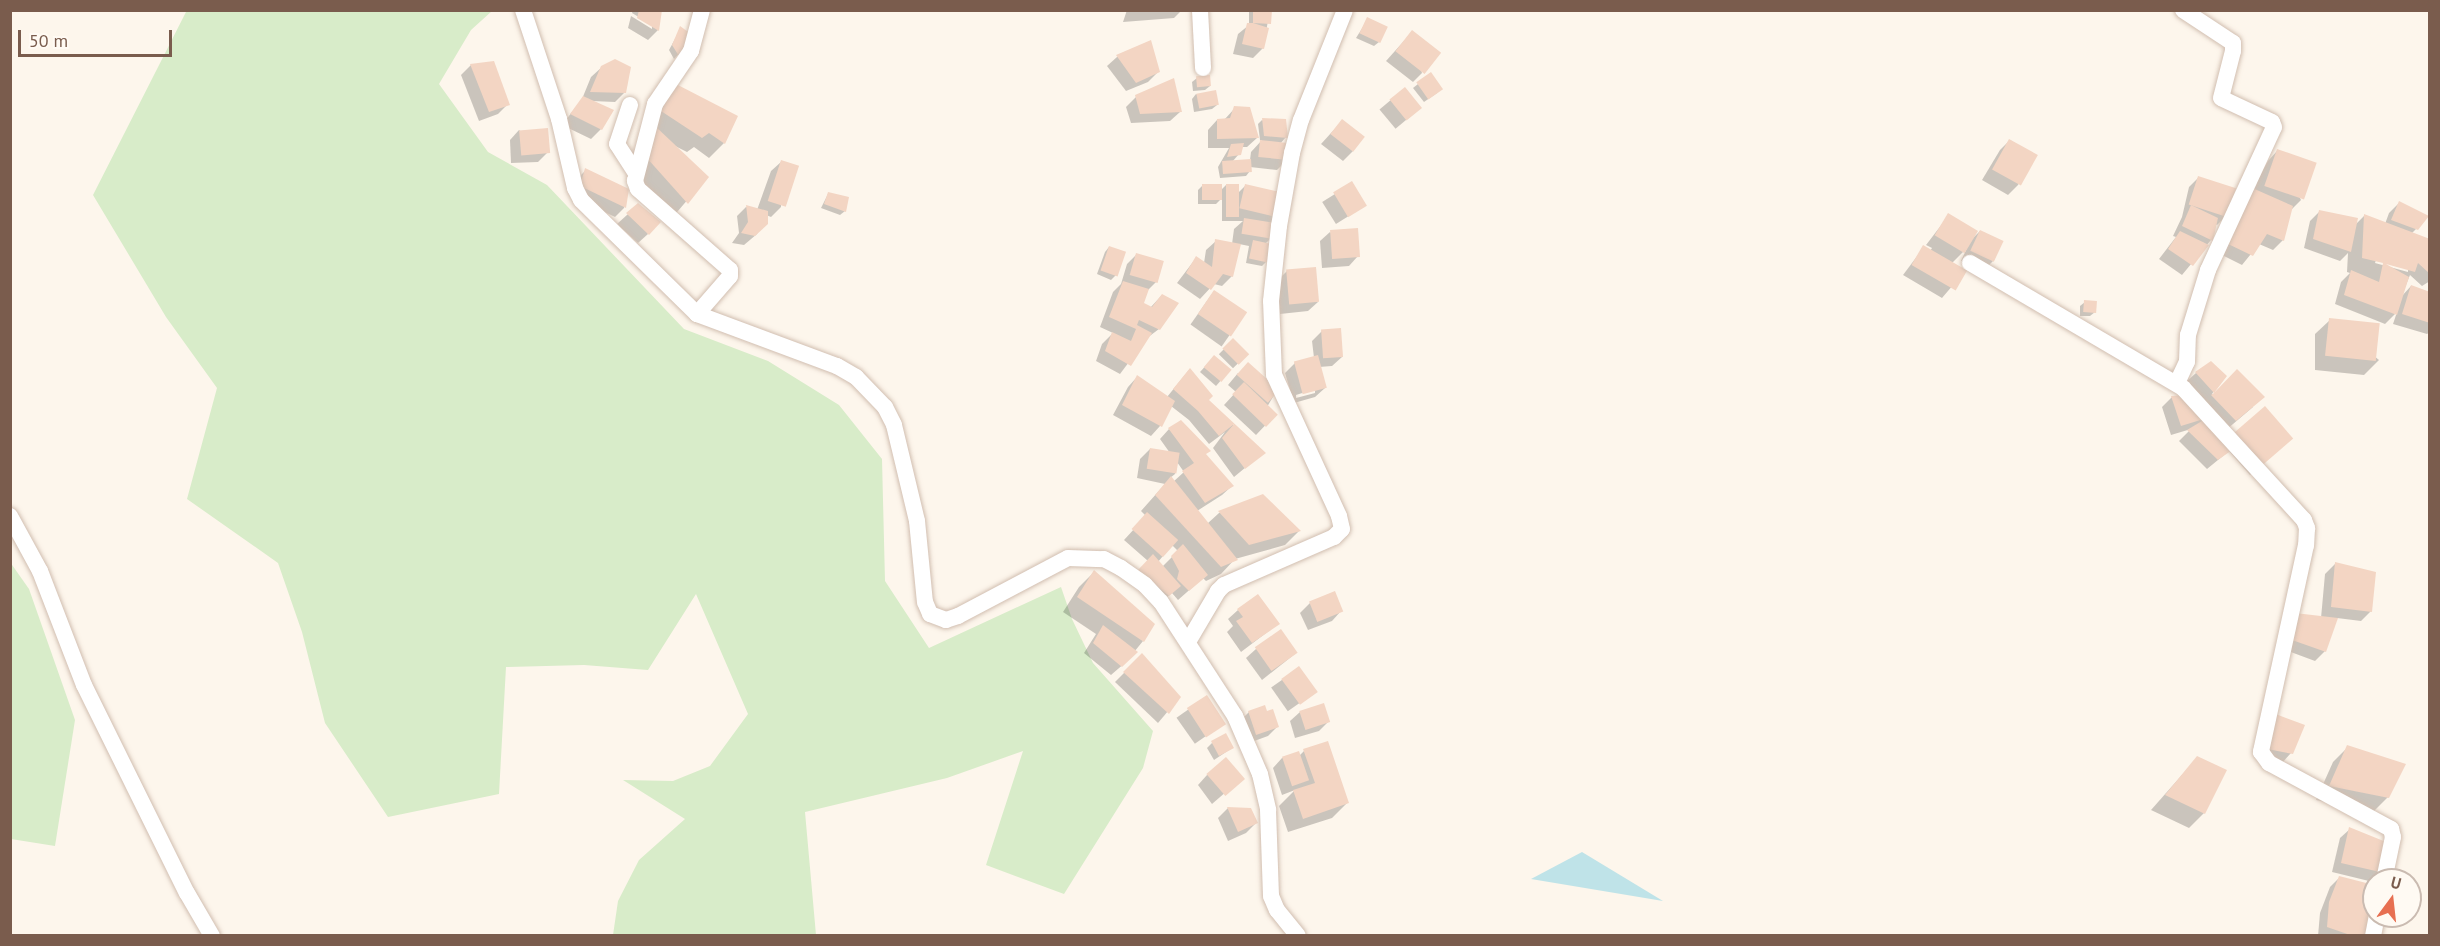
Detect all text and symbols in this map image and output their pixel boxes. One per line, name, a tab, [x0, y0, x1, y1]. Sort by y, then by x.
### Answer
scale bar	[21, 18, 176, 56]
text: 50 m	[29, 29, 68, 52]
north arrow	[2362, 868, 2422, 928]
text: U	[2389, 872, 2404, 894]

